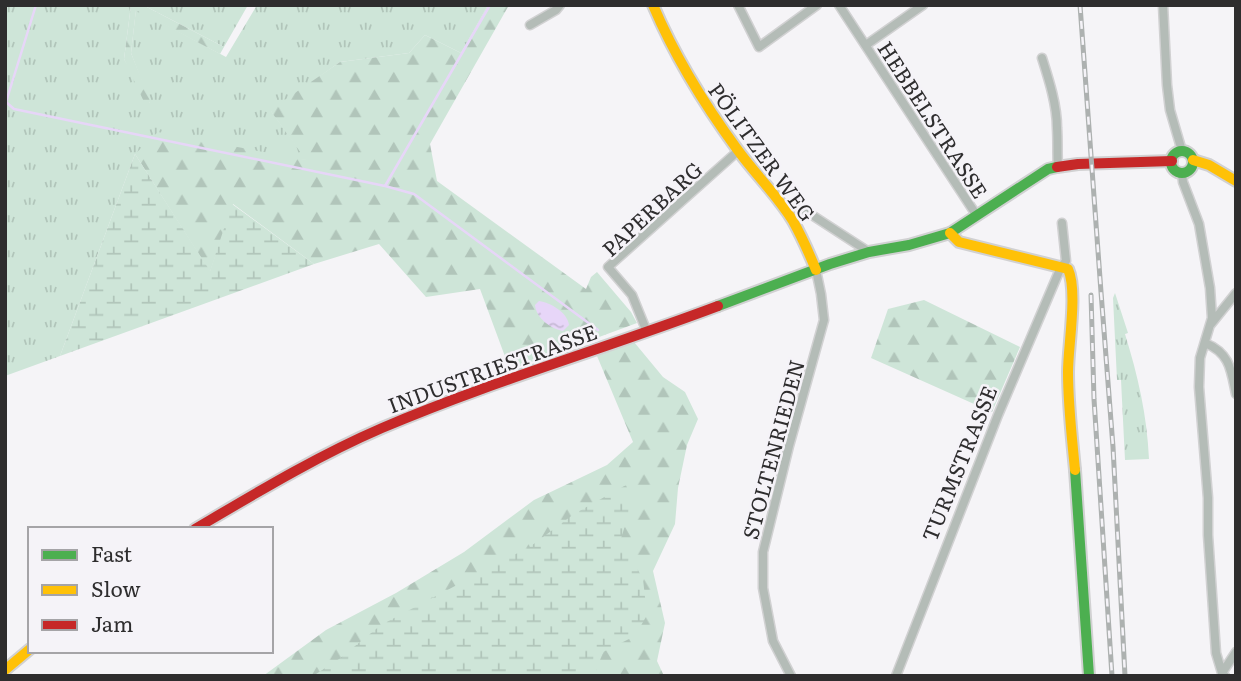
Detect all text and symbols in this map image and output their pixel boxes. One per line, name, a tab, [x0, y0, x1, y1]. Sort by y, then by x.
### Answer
street label: HEBBELSTRASSE	[871, 34, 997, 204]
street label: PÖLITZER WEG	[702, 75, 824, 227]
street label: PAPERBARG	[594, 153, 708, 263]
street label: INDUSTRIESTRASSE	[383, 315, 601, 419]
street label: STOLTENRIEDEN	[733, 356, 811, 542]
street label: TURMSTRASSE	[913, 380, 1003, 546]
legend	[28, 527, 273, 653]
text: Fast	[91, 537, 132, 568]
text: Slow	[91, 572, 141, 603]
text: Jam	[91, 607, 133, 638]

